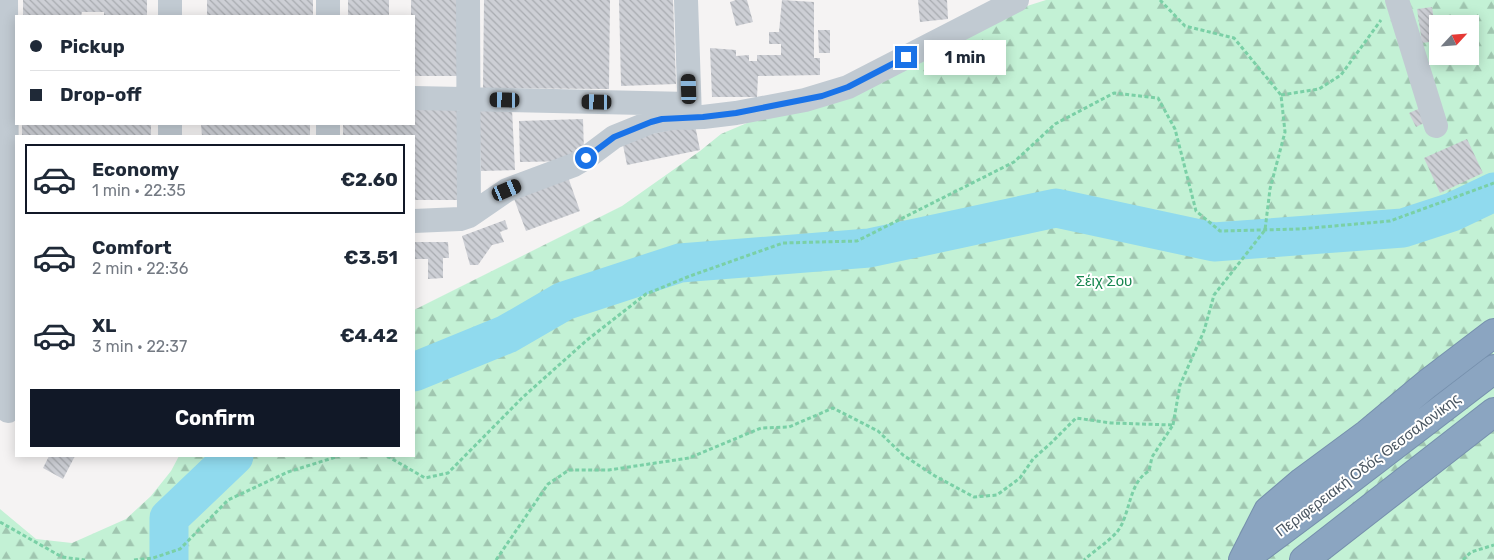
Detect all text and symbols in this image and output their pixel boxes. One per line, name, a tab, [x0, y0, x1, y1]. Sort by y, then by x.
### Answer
north arrow	[1429, 15, 1479, 65]
map controls	[1429, 15, 1479, 65]
text: Pickup	[60, 35, 125, 58]
callout: 1 min	[924, 40, 1006, 74]
route end	[895, 46, 917, 68]
text: 1 min	[945, 48, 985, 67]
car	[680, 74, 697, 104]
text: Drop-off	[60, 83, 142, 106]
car	[489, 92, 520, 108]
car	[581, 94, 612, 110]
route start	[575, 147, 597, 169]
icon: car	[32, 157, 77, 202]
text: Economy	[92, 158, 179, 181]
text: €2.60	[340, 168, 398, 191]
car	[490, 177, 523, 203]
text: 1 min · 22:35	[92, 181, 186, 200]
icon: car	[32, 235, 77, 280]
text: Comfort	[92, 236, 172, 259]
text: €3.51	[344, 246, 398, 269]
text: 2 min · 22:36	[92, 259, 188, 278]
park label: Σέιχ Σου	[1076, 272, 1132, 290]
icon: car	[32, 313, 77, 358]
text: XL	[92, 314, 116, 337]
text: €4.42	[340, 324, 398, 347]
text: 3 min · 22:37	[92, 337, 187, 356]
button: Confirm	[30, 389, 400, 447]
street label: Περιφερειακή Οδός Θεσσαλονίκης	[1272, 390, 1464, 540]

